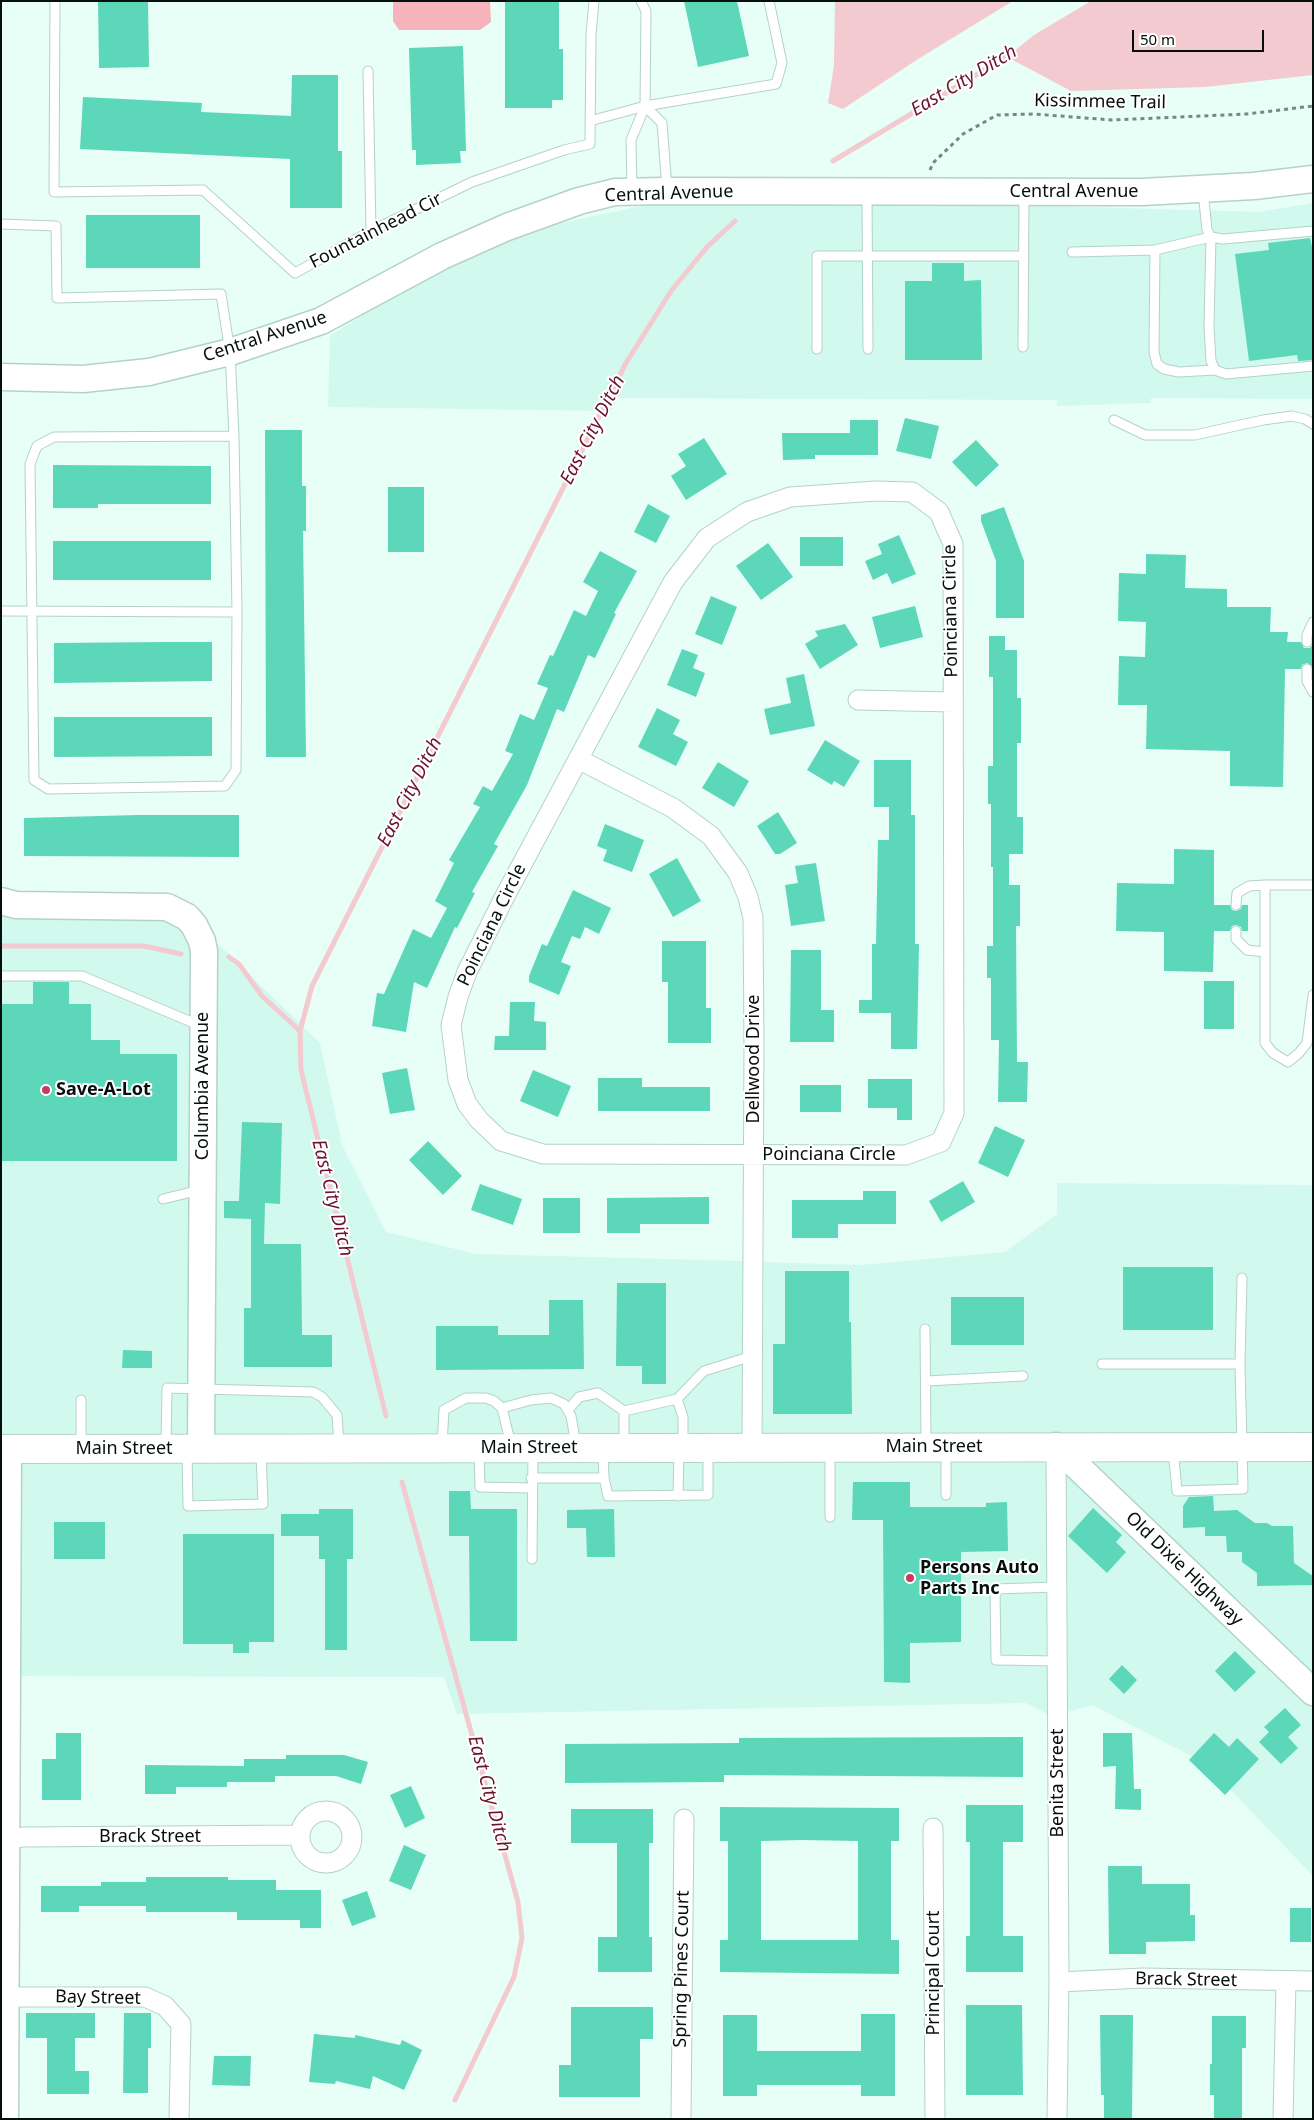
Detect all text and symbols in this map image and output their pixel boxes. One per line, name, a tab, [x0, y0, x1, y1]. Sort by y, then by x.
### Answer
scale bar	[1134, 20, 1266, 52]
text: 50 m	[1140, 29, 1175, 49]
water label: East City Ditch	[907, 40, 1021, 122]
street label: Kissimmee Trail	[1034, 90, 1166, 114]
street label: Central Avenue	[604, 181, 734, 207]
street label: Central Avenue	[1010, 181, 1138, 203]
street label: Fountainhead Cir	[306, 188, 446, 274]
street label: Central Avenue	[200, 307, 330, 367]
water label: East City Ditch	[556, 372, 630, 488]
street label: Poinciana Circle	[939, 544, 963, 678]
water label: East City Ditch	[373, 734, 447, 850]
street label: Poinciana Circle	[453, 860, 531, 990]
street label: Dellwood Drive	[743, 995, 765, 1123]
street label: Columbia Avenue	[192, 1012, 214, 1160]
place label: Save-A-Lot	[56, 1079, 151, 1101]
marker: Save-A-Lot	[40, 1084, 52, 1096]
water label: East City Ditch	[306, 1137, 358, 1259]
street label: Poinciana Circle	[762, 1144, 896, 1166]
street label: Main Street	[885, 1436, 983, 1458]
street label: Main Street	[480, 1437, 578, 1459]
street label: Main Street	[75, 1438, 173, 1460]
street label: Old Dixie Highway	[1121, 1507, 1247, 1631]
place label: Persons Auto Parts Inc	[920, 1557, 1039, 1600]
marker: Persons Auto Parts Inc	[904, 1572, 916, 1584]
street label: Benita Street	[1047, 1728, 1069, 1838]
water label: East City Ditch	[463, 1733, 515, 1855]
street label: Brack Street	[99, 1826, 201, 1848]
street label: Spring Pines Court	[670, 1890, 694, 2048]
street label: Principal Court	[923, 1910, 945, 2036]
street label: Brack Street	[1135, 1968, 1237, 1992]
street label: Bay Street	[55, 1986, 141, 2010]

